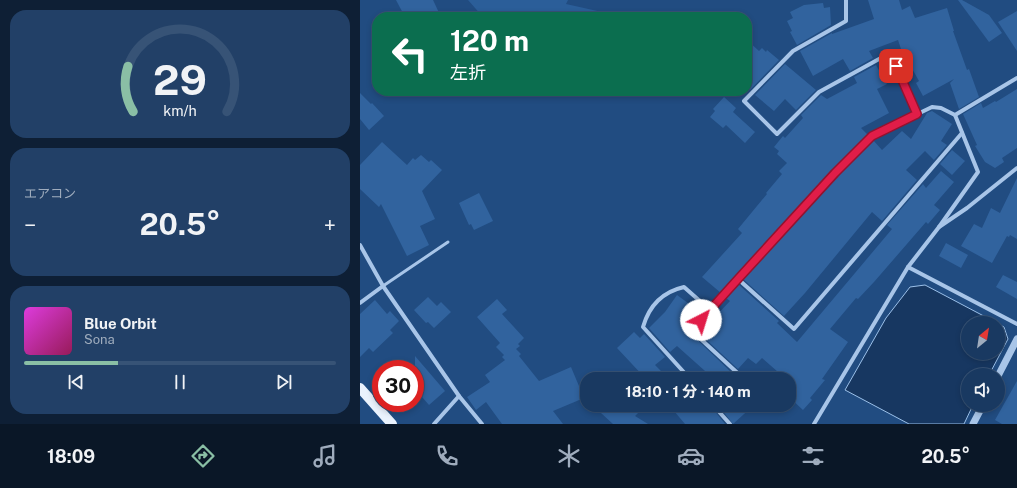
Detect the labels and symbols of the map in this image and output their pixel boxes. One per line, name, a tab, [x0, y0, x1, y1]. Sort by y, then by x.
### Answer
pin	[879, 49, 913, 83]
position arrow	[680, 299, 722, 341]
north arrow	[961, 316, 1005, 360]
speed limit sign: 30	[372, 360, 424, 412]

